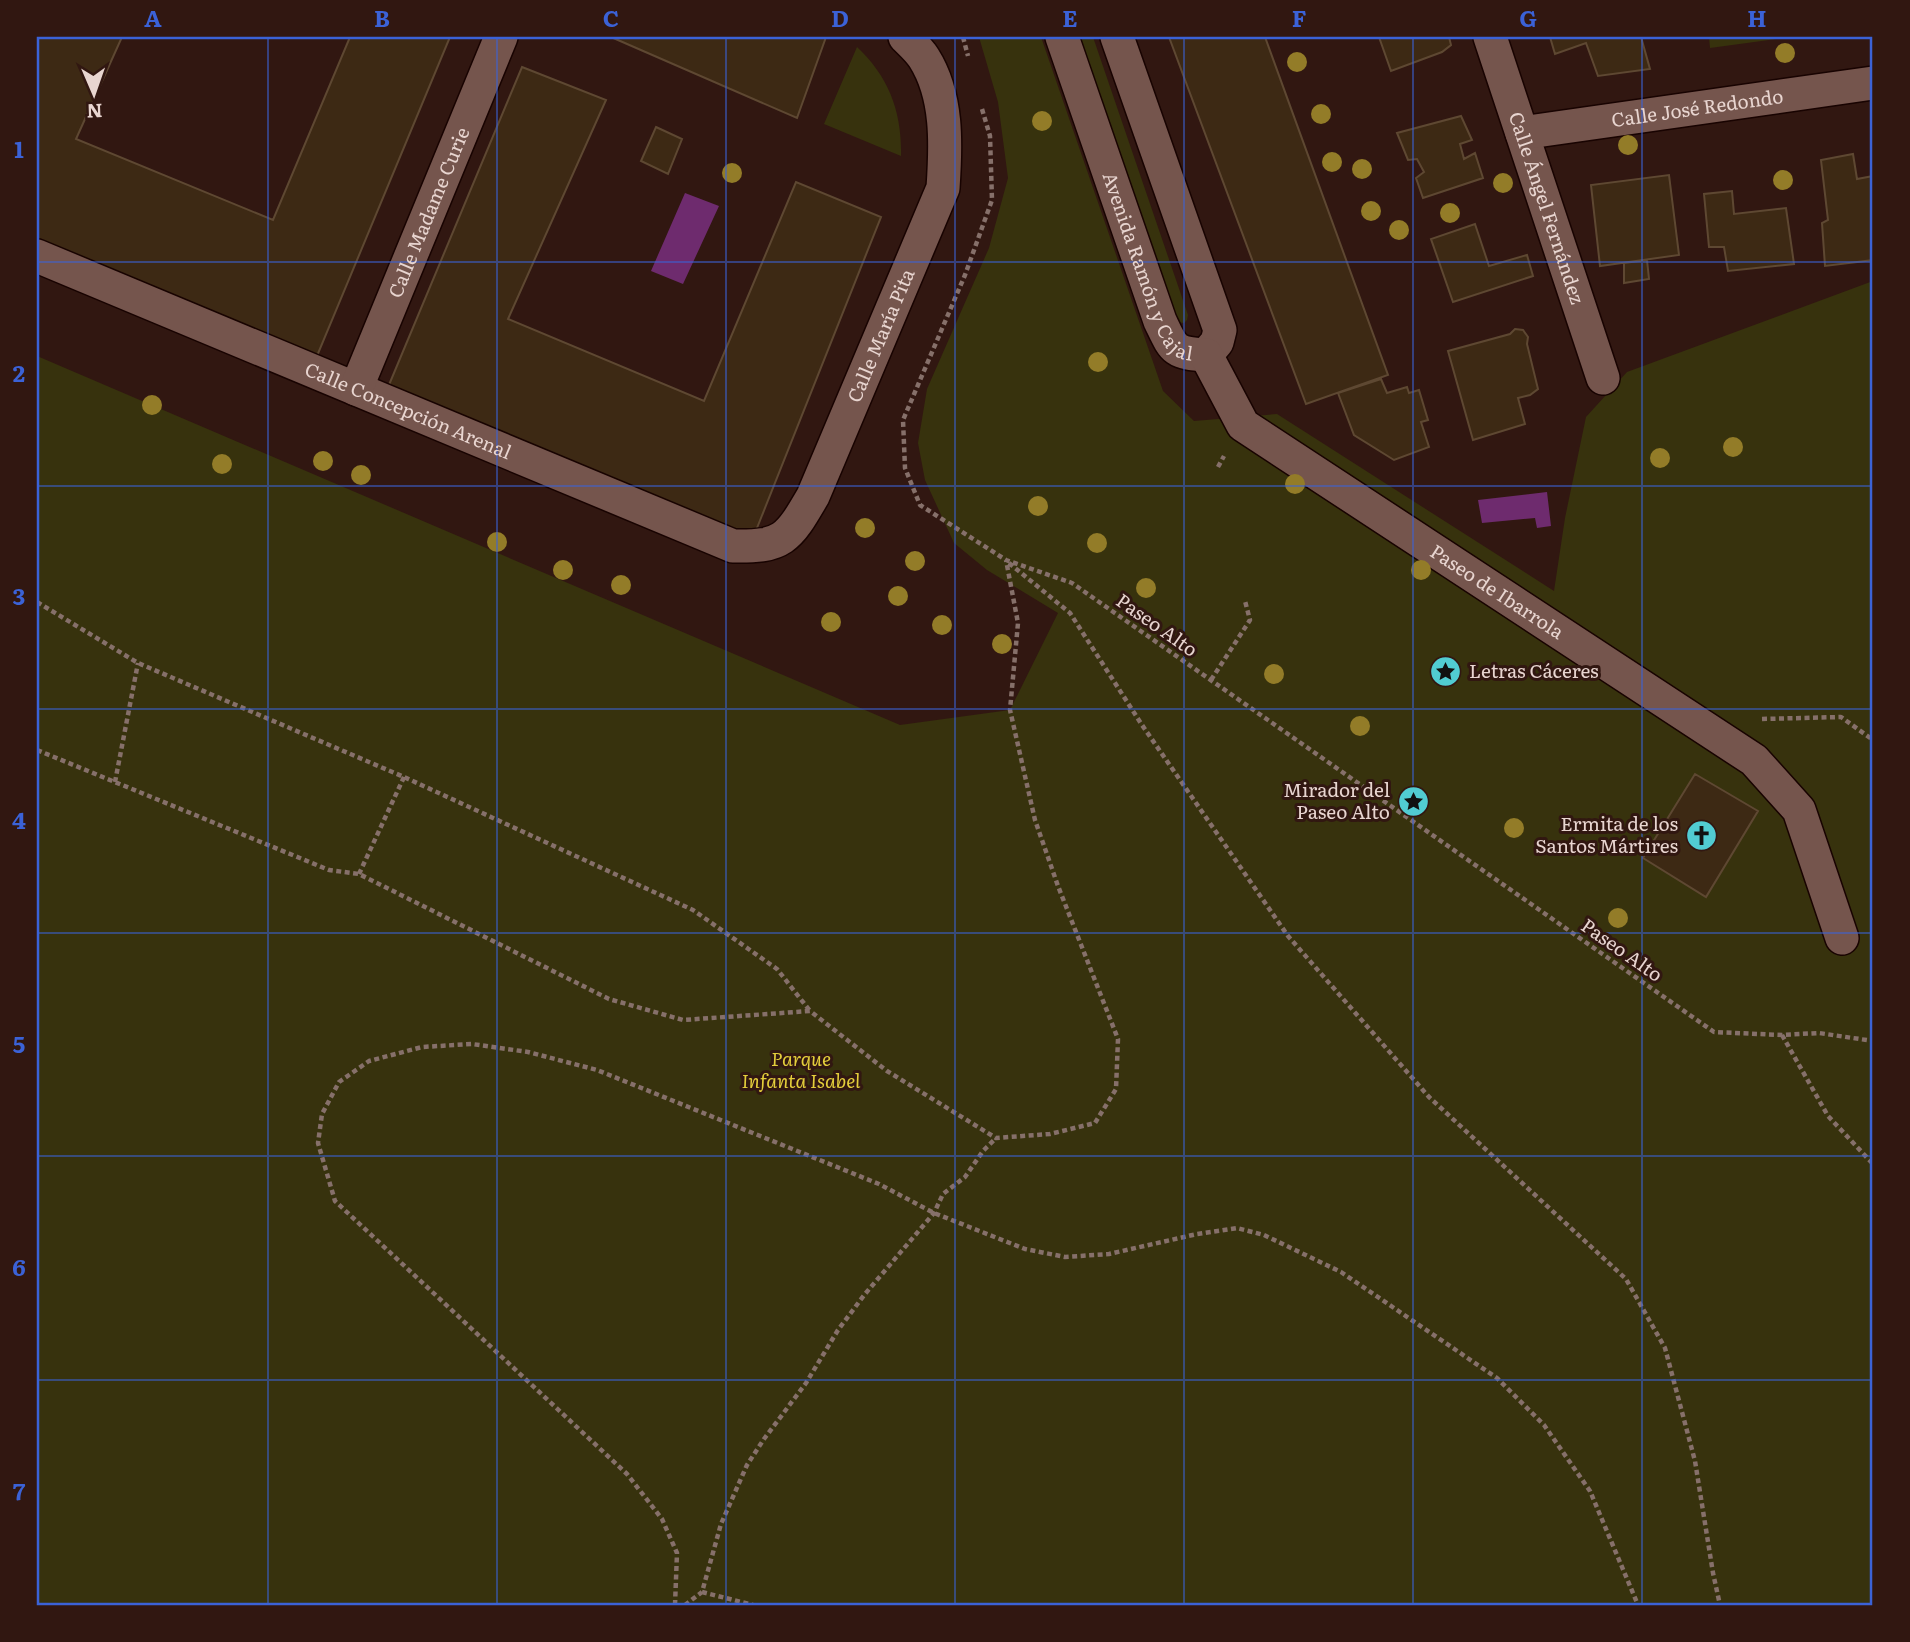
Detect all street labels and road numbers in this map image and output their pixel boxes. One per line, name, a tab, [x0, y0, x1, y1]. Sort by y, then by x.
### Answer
street label: Calle José Redondo	[1609, 81, 1785, 133]
street label: Calle Ángel Fernández	[1503, 108, 1592, 307]
street label: Calle Madame Curie	[380, 122, 476, 302]
street label: Avenida Ramón y Cajal	[1097, 168, 1195, 367]
street label: Calle María Pita	[839, 263, 921, 406]
street label: Calle Concepción Arenal	[301, 354, 516, 465]
street label: Paseo de Ibarrola	[1425, 537, 1571, 645]
street label: Paseo Alto	[1111, 586, 1204, 663]
street label: Paseo Alto	[1576, 911, 1669, 988]

